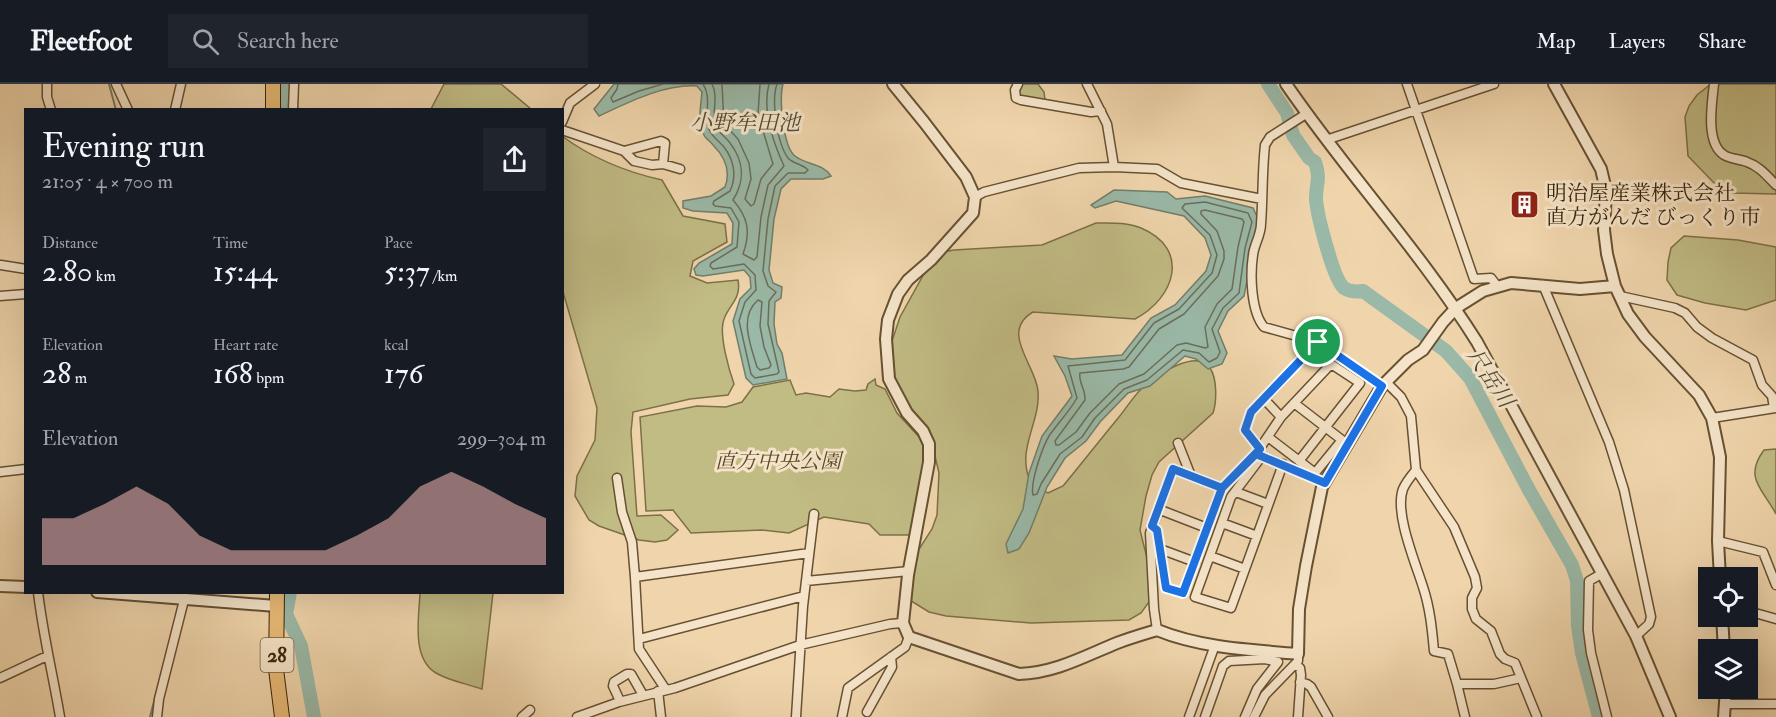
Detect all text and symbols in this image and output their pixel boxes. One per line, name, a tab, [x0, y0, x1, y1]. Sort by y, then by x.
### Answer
search box	[168, 14, 588, 68]
text: Fleetfoot	[30, 24, 132, 59]
icon: search	[189, 25, 222, 58]
text: Search here	[237, 27, 339, 55]
text: Map	[1536, 28, 1576, 55]
text: Layers	[1609, 28, 1665, 55]
text: Share	[1698, 28, 1746, 55]
water label: 小野牟田池	[690, 109, 803, 137]
text: Evening run	[42, 126, 205, 167]
button: share	[483, 128, 546, 191]
text: 21:05 · 4 × 700 m	[42, 169, 173, 194]
place label: 明治屋産業株式会社 直方がんだ びっくり市	[1546, 180, 1760, 231]
building icon: 明治屋産業株式会社 直方がんだ びっくり市	[1509, 189, 1541, 221]
text: Distance	[42, 233, 98, 253]
text: Time	[213, 233, 248, 253]
text: Pace	[384, 233, 413, 253]
text: 2.80	[42, 253, 93, 290]
text: 15:44	[213, 253, 277, 290]
text: 5:37	[384, 253, 430, 290]
text: km	[93, 266, 116, 286]
text: /km	[430, 266, 457, 286]
pin	[1292, 316, 1343, 367]
icon: arrive	[1301, 325, 1334, 358]
text: Elevation	[42, 335, 103, 355]
text: Heart rate	[213, 335, 278, 355]
text: kcal	[384, 335, 409, 355]
water label: 尺岳川	[1460, 343, 1521, 415]
text: 28	[42, 355, 71, 392]
text: 168	[213, 355, 253, 392]
text: 176	[384, 355, 424, 392]
text: m	[71, 368, 87, 388]
text: bpm	[253, 368, 285, 388]
text: Elevation	[42, 426, 118, 451]
text: 299–304 m	[457, 426, 546, 451]
park label: 直方中央公園	[715, 448, 844, 475]
map controls	[1698, 567, 1758, 699]
button: locate	[1698, 567, 1758, 627]
road number: 28	[260, 638, 294, 672]
button: layers	[1698, 639, 1758, 699]

